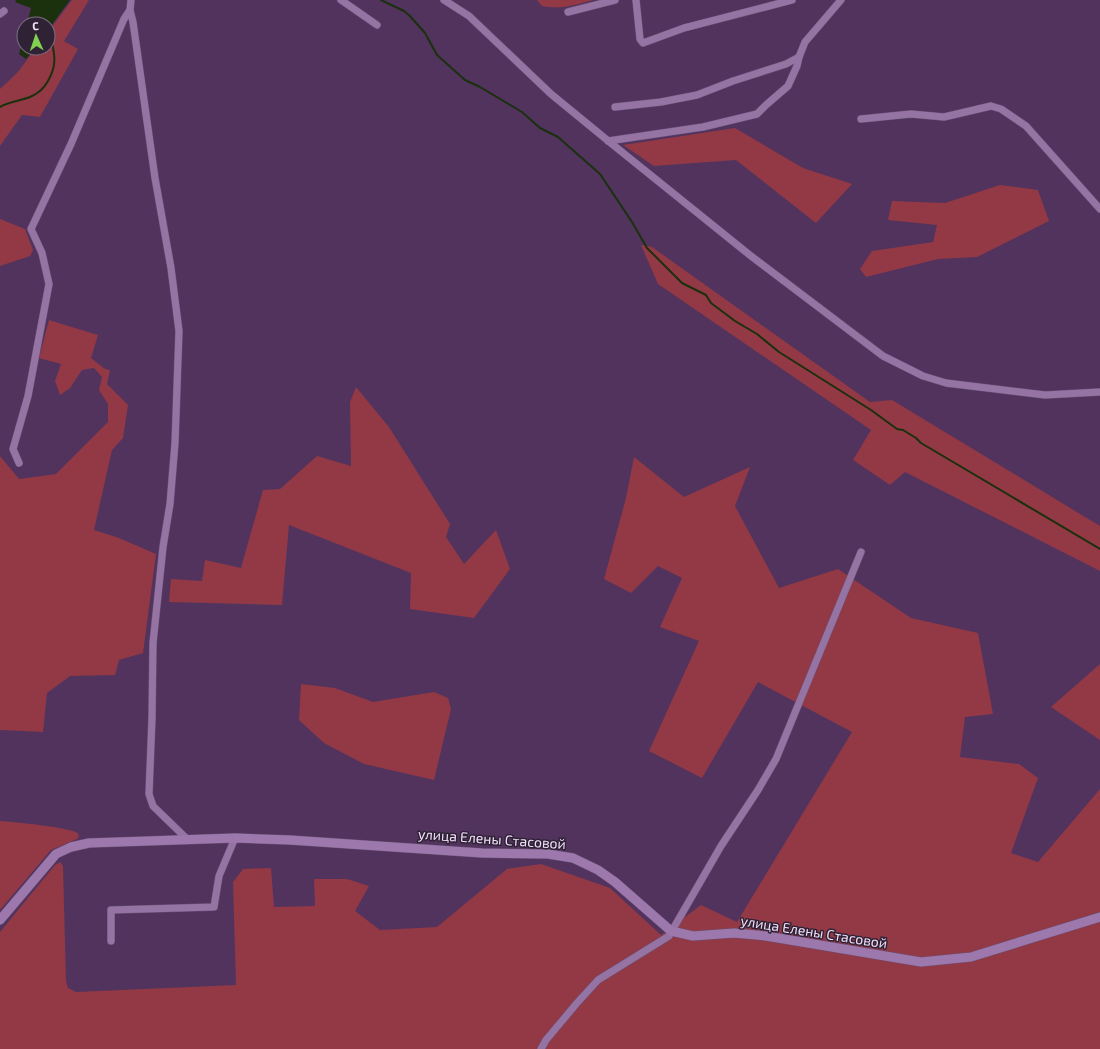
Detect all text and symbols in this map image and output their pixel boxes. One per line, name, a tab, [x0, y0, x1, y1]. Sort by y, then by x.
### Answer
north arrow	[16, 16, 56, 56]
text: С	[32, 19, 40, 32]
street label: улица Елены Стасовой	[418, 825, 567, 852]
street label: улица Елены Стасовой	[740, 912, 889, 951]

